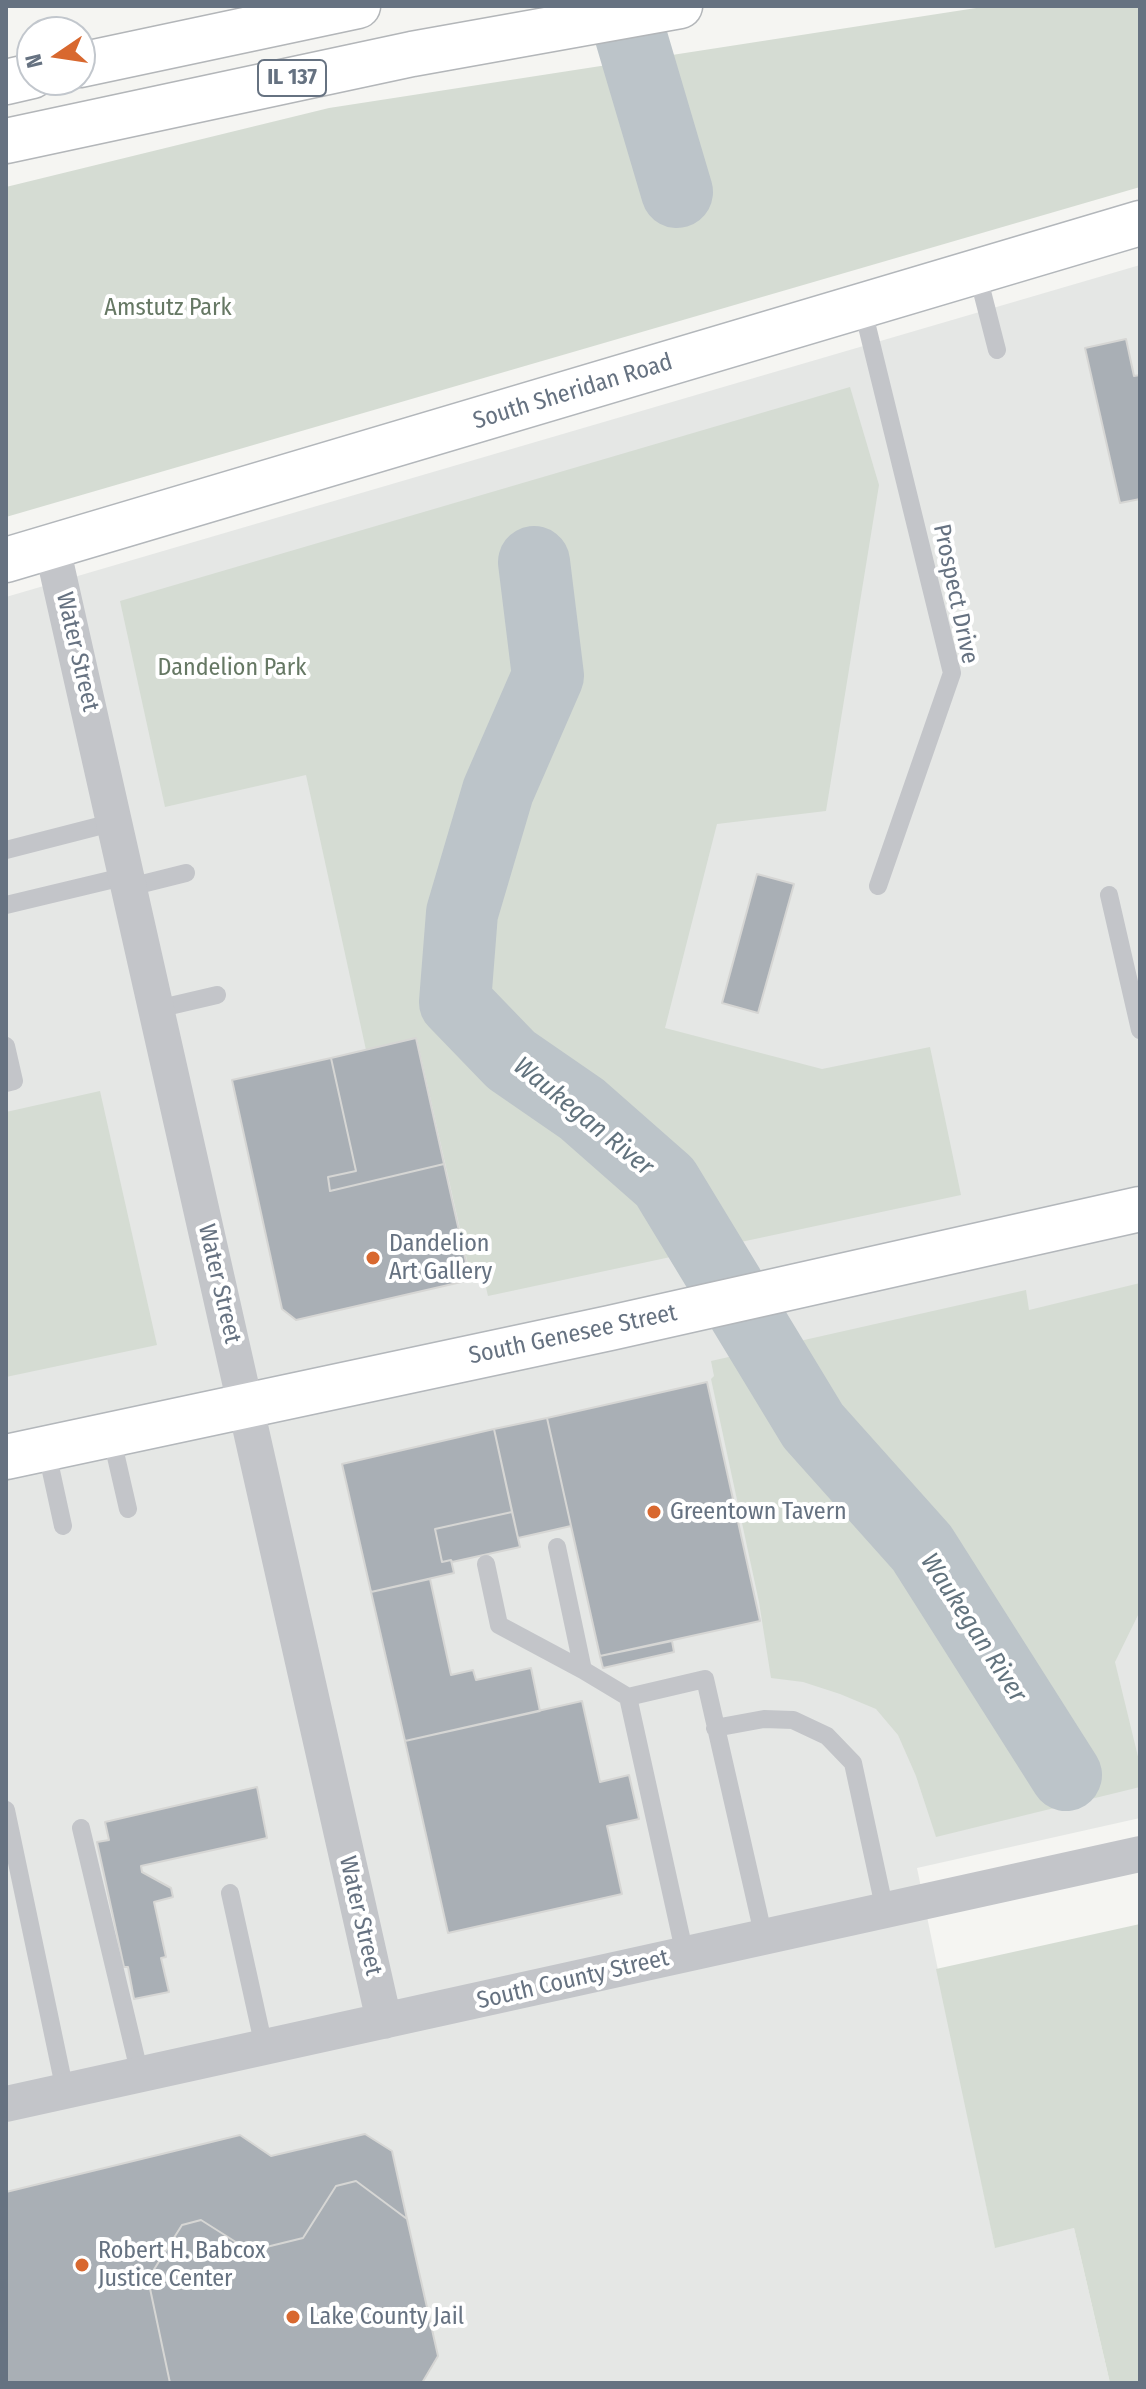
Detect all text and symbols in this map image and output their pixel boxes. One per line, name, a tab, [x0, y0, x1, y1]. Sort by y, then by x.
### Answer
north arrow	[16, 16, 96, 96]
text: N	[19, 52, 49, 71]
road number: IL 137	[258, 60, 326, 96]
park label: Amstutz Park	[104, 294, 232, 322]
street label: South Sheridan Road	[470, 348, 676, 436]
street label: Prospect Drive	[926, 522, 984, 666]
street label: Water Street	[49, 590, 105, 714]
park label: Dandelion Park	[158, 654, 306, 682]
water label: Waukegan River	[507, 1051, 659, 1183]
street label: Water Street	[191, 1222, 247, 1346]
place label: Dandelion Art Gallery	[389, 1230, 492, 1286]
marker: Dandelion Art Gallery	[364, 1249, 382, 1267]
street label: South Genesee Street	[466, 1299, 680, 1371]
place label: Greentown Tavern	[670, 1498, 847, 1526]
marker: Greentown Tavern	[645, 1503, 663, 1521]
water label: Waukegan River	[913, 1548, 1033, 1708]
street label: Water Street	[332, 1854, 388, 1978]
street label: South County Street	[474, 1944, 672, 2016]
place label: Robert H. Babcox Justice Center	[98, 2237, 265, 2293]
marker: Robert H. Babcox Justice Center	[73, 2256, 91, 2274]
place label: Lake County Jail	[309, 2303, 464, 2331]
marker: Lake County Jail	[284, 2308, 302, 2326]

